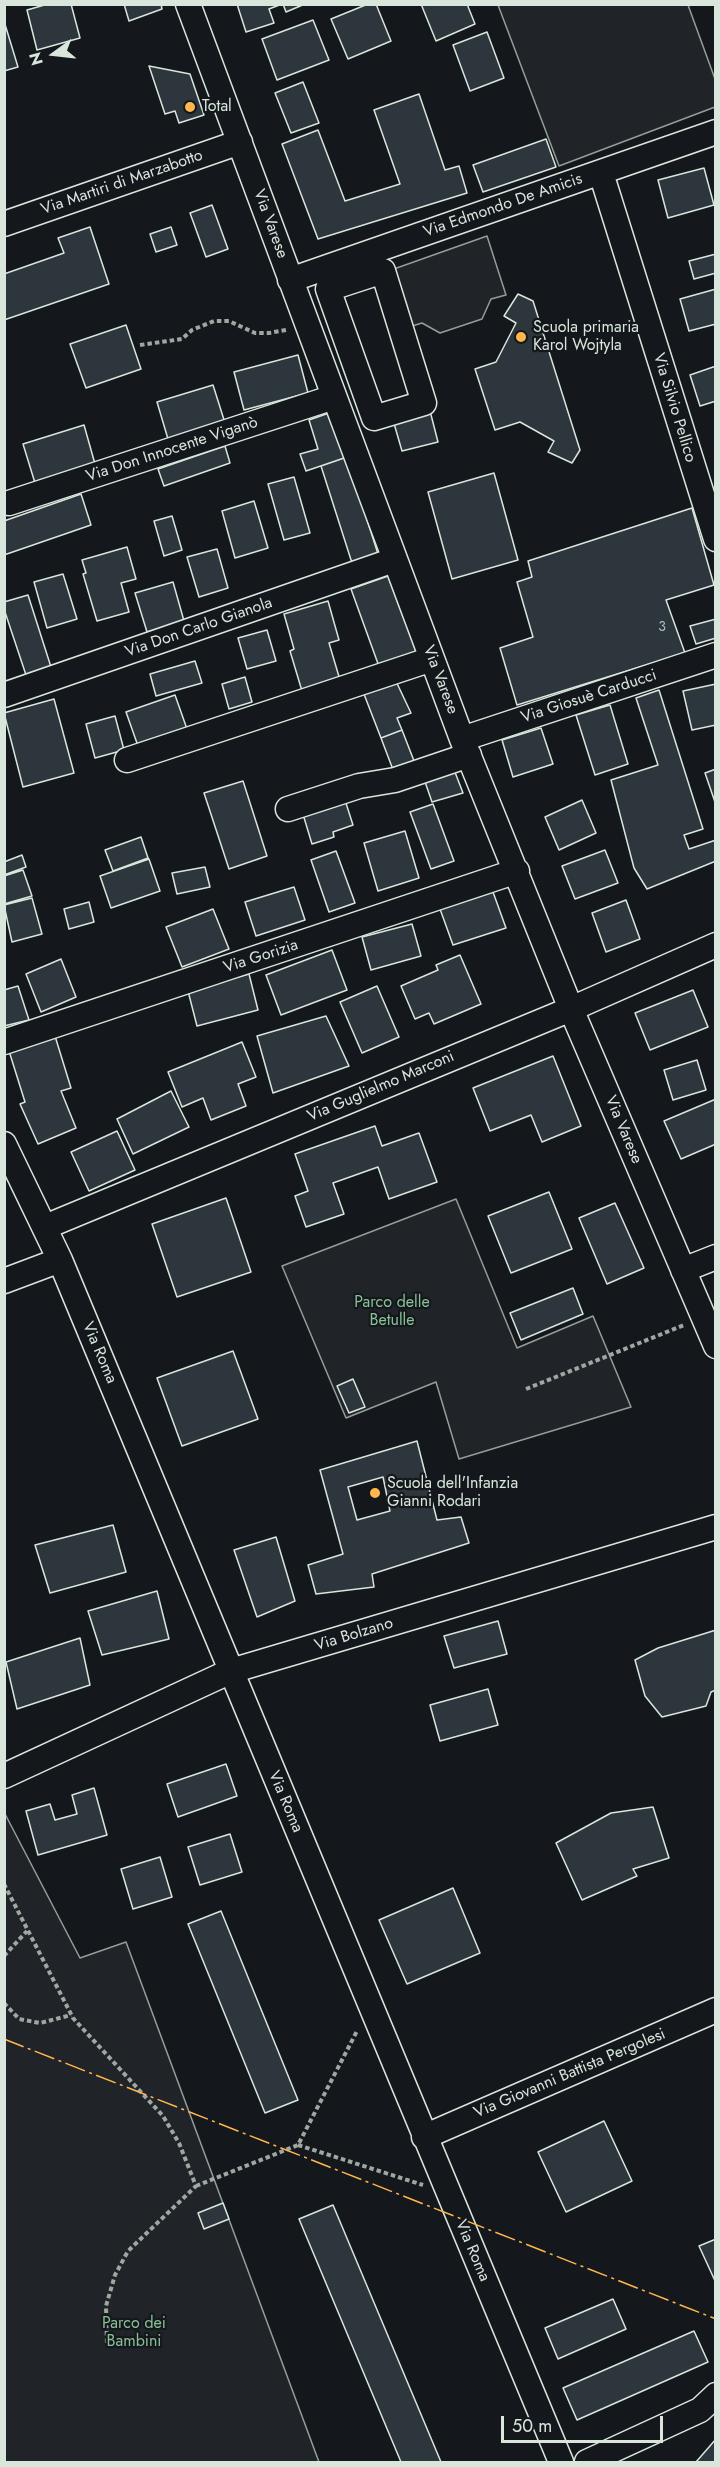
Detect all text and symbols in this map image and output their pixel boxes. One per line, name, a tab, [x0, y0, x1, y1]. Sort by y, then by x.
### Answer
north arrow	[24, 24, 84, 84]
text: N	[23, 50, 49, 68]
place label: Total	[202, 97, 232, 117]
marker: Total	[183, 100, 197, 114]
street label: Via Martiri di Marzabotto	[39, 146, 205, 220]
street label: Via Edmondo De Amicis	[421, 170, 585, 242]
street label: Via Varese	[249, 187, 291, 261]
place label: Scuola primaria Karol Wojtyla	[533, 318, 639, 356]
marker: Scuola primaria Karol Wojtyla	[514, 330, 528, 344]
street label: Via Silvio Pellico	[648, 351, 700, 465]
street label: Via Don Innocente Viganò	[84, 413, 260, 487]
street label: Via Don Carlo Gianola	[123, 594, 275, 662]
house number: 3	[658, 620, 666, 636]
street label: Via Varese	[418, 643, 462, 717]
street label: Via Giosuè Carducci	[519, 666, 659, 728]
street label: Via Gorizia	[221, 936, 301, 978]
street label: Via Guglielmo Marconi	[305, 1047, 457, 1127]
street label: Via Varese	[600, 1093, 646, 1167]
park label: Parco delle Betulle	[354, 1293, 430, 1331]
street label: Via Roma	[77, 1319, 121, 1387]
place label: Scuola dell'Infanzia Gianni Rodari	[387, 1474, 518, 1512]
marker: Scuola dell'Infanzia Gianni Rodari	[368, 1486, 382, 1500]
street label: Via Bolzano	[313, 1614, 395, 1656]
street label: Via Roma	[263, 1768, 307, 1836]
street label: Via Giovanni Battista Pergolesi	[471, 2025, 669, 2123]
street label: Via Roma	[450, 2217, 494, 2285]
park label: Parco dei Bambini	[102, 2314, 166, 2352]
scale bar	[504, 2404, 666, 2442]
text: 50 m	[512, 2413, 552, 2439]

